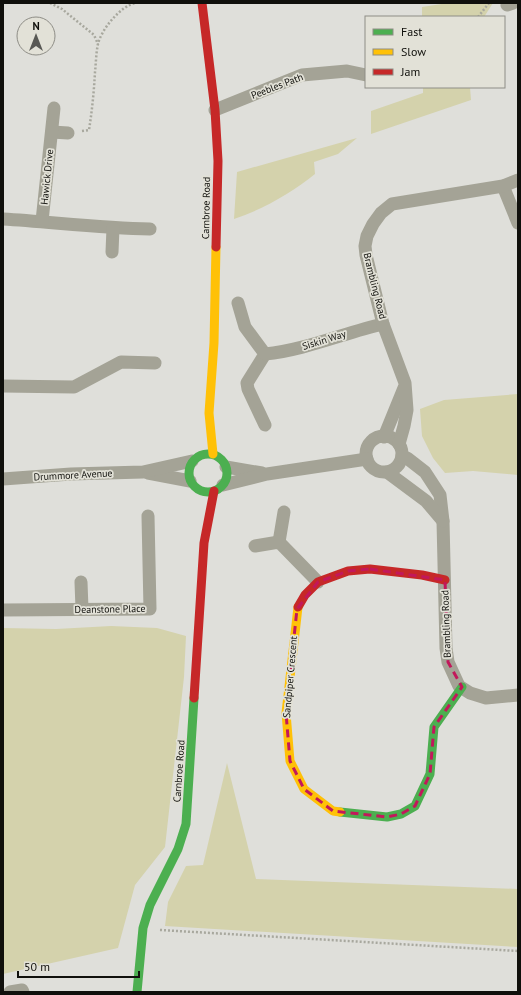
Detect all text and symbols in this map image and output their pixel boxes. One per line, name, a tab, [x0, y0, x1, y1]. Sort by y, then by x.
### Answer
north arrow	[16, 16, 56, 56]
legend	[365, 16, 505, 88]
text: N	[32, 19, 40, 33]
text: Fast	[401, 24, 422, 39]
text: Slow	[401, 44, 426, 59]
text: Jam	[400, 64, 420, 79]
street label: Peebles Path	[249, 70, 305, 102]
street label: Hawick Drive	[38, 149, 56, 205]
street label: Carnbroe Road	[199, 177, 213, 239]
street label: Brambling Road	[360, 251, 390, 321]
street label: Siskin Way	[301, 327, 348, 353]
street label: Drummore Avenue	[33, 466, 113, 484]
street label: Brambling Road	[438, 590, 454, 658]
street label: Deanstone Place	[74, 602, 146, 616]
street label: Sandpiper Crescent	[280, 635, 300, 719]
street label: Carnbroe Road	[170, 739, 188, 803]
scale bar	[18, 953, 139, 979]
text: 50 m	[24, 959, 50, 974]

